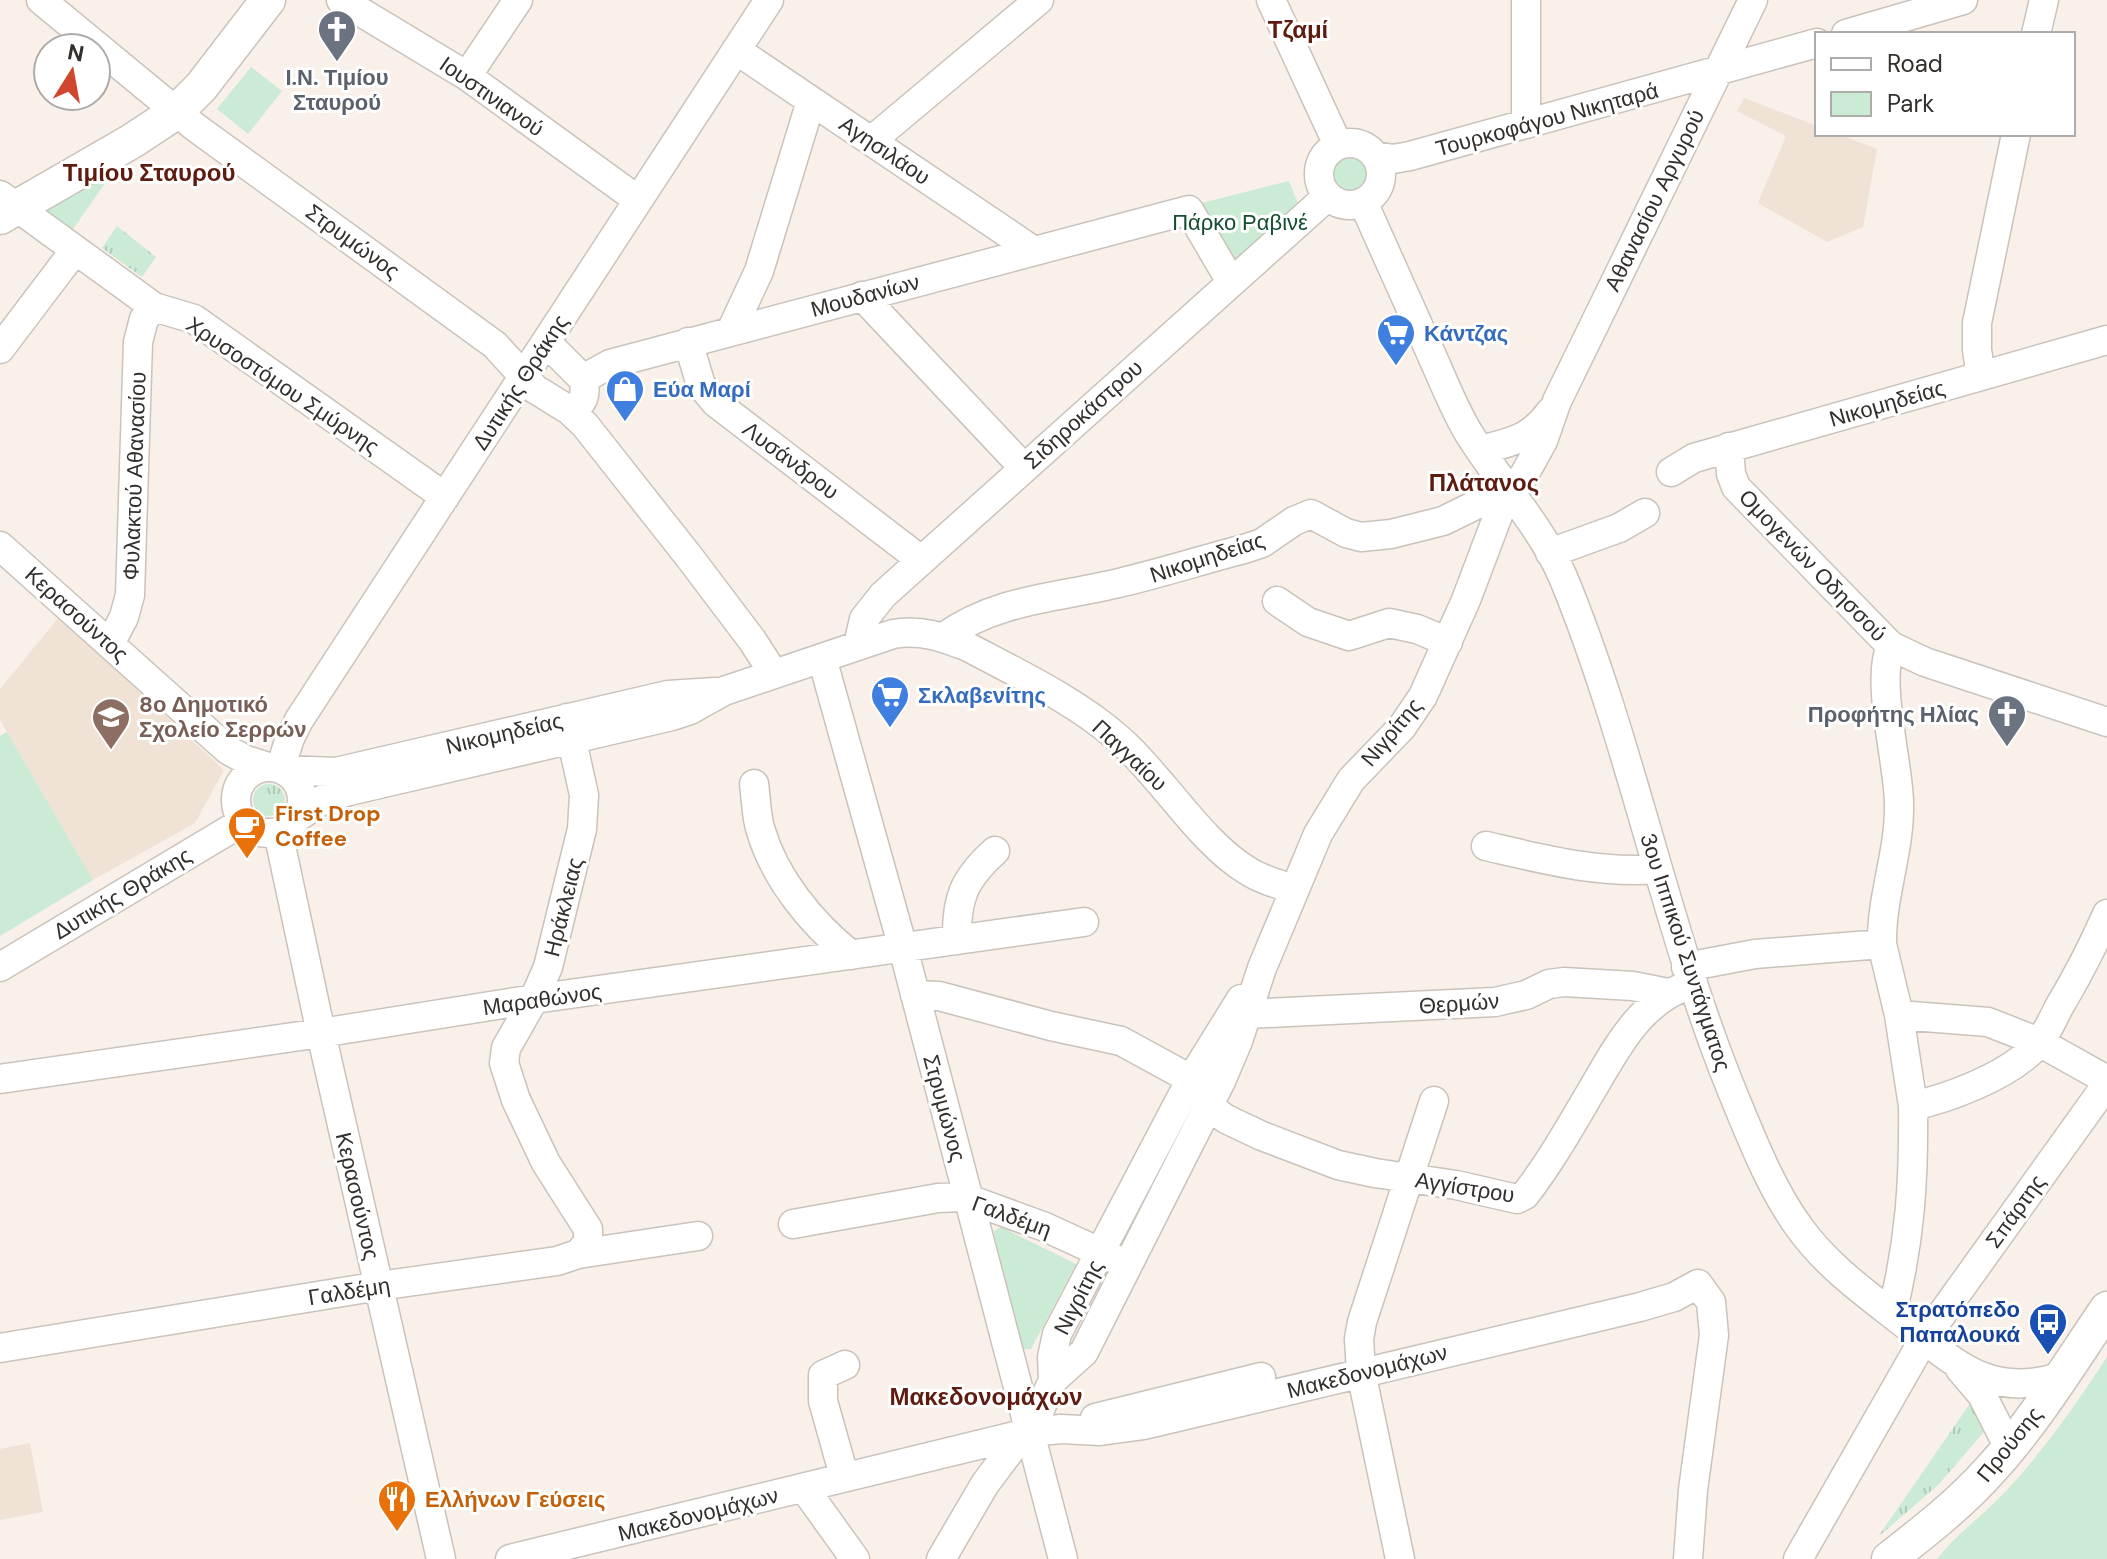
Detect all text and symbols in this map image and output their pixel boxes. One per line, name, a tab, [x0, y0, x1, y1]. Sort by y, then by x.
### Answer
church icon: Ι.Ν. Τιμίου Σταυρού	[316, 8, 358, 63]
district label: Τζαμί	[1268, 14, 1328, 45]
north arrow	[32, 32, 112, 112]
legend	[1815, 32, 2075, 136]
text: N	[65, 37, 86, 69]
text: Road	[1887, 48, 1943, 79]
street label: Ιουστινιανού	[434, 50, 550, 143]
place label: Ι.Ν. Τιμίου Σταυρού	[285, 63, 389, 117]
street label: Τουρκοφάγου Νικηταρά	[1433, 76, 1662, 163]
text: Park	[1887, 88, 1934, 119]
street label: Αθανασίου Αργυρού	[1598, 104, 1711, 296]
street label: Αγησιλάου	[834, 109, 936, 191]
district label: Τιμίου Σταυρού	[63, 157, 235, 188]
street label: Στρυμώνος	[300, 197, 406, 285]
park label: Πάρκο Ραβινέ	[1172, 208, 1308, 237]
street label: Μουδανίων	[807, 267, 923, 324]
street label: Δυτικής Θράκης	[466, 309, 575, 456]
street label: Χρυσοστόμου Σμύρνης	[181, 310, 385, 461]
supermarket icon: Κάντζας	[1375, 312, 1417, 367]
place label: Κάντζας	[1424, 319, 1508, 348]
street label: Σιδηροκάστρου	[1018, 353, 1149, 475]
shop icon: Εύα Μαρί	[604, 368, 646, 423]
street label: Φυλακτού Αθανασίου	[116, 371, 153, 581]
street label: Νικομηδείας	[1826, 373, 1948, 434]
place label: Εύα Μαρί	[653, 375, 751, 404]
street label: Λυσάνδρου	[737, 415, 845, 506]
district label: Πλάτανος	[1429, 467, 1539, 498]
street label: Ομογενών Οδησσού	[1732, 483, 1893, 648]
street label: Νικομηδείας	[1146, 525, 1268, 590]
street label: Κερασούντος	[19, 560, 135, 669]
supermarket icon: Σκλαβενίτης	[869, 674, 911, 729]
place label: Σκλαβενίτης	[918, 681, 1046, 710]
place label: 8ο Δημοτικό Σχολείο Σερρών	[139, 690, 307, 744]
street label: Νιγρίτης	[1354, 692, 1428, 773]
church icon: Προφήτης Ηλίας	[1986, 693, 2028, 748]
school or university icon: 8ο Δημοτικό Σχολείο Σερρών	[90, 696, 132, 751]
place label: Προφήτης Ηλίας	[1808, 700, 1979, 729]
street label: Νικομηδείας	[443, 706, 565, 761]
street label: Παγγαίου	[1086, 713, 1173, 798]
place label: First Drop Coffee	[275, 799, 381, 853]
cafe icon: First Drop Coffee	[226, 805, 268, 860]
street label: 3ου Ιππικού Συντάγματος	[1633, 829, 1738, 1075]
street label: Δυτικής Θράκης	[48, 841, 197, 946]
street label: Ηράκλειας	[537, 855, 590, 960]
street label: Μαραθώνος	[481, 977, 603, 1022]
street label: Θερμών	[1418, 986, 1500, 1021]
street label: Στρυμώνος	[916, 1051, 973, 1165]
street label: Κερασούντος	[329, 1130, 386, 1263]
street label: Αγγίστρου	[1413, 1165, 1517, 1210]
street label: Σπάρτης	[1979, 1169, 2052, 1254]
street label: Γαλδέμη	[968, 1189, 1056, 1244]
street label: Νιγρίτης	[1047, 1255, 1110, 1340]
street label: Γαλδέμη	[306, 1271, 392, 1312]
place label: Στρατόπεδο Παπαλουκά	[1896, 1295, 2020, 1349]
bus stop icon: Στρατόπεδο Παπαλουκά	[2027, 1301, 2069, 1356]
street label: Μακεδονομάχων	[1284, 1338, 1450, 1405]
district label: Μακεδονομάχων	[889, 1381, 1083, 1412]
street label: Προύσης	[1970, 1401, 2049, 1488]
restaurant icon: Ελλήνων Γεύσεις	[376, 1478, 418, 1533]
street label: Μακεδονομάχων	[615, 1481, 781, 1548]
place label: Ελλήνων Γεύσεις	[425, 1485, 605, 1514]

